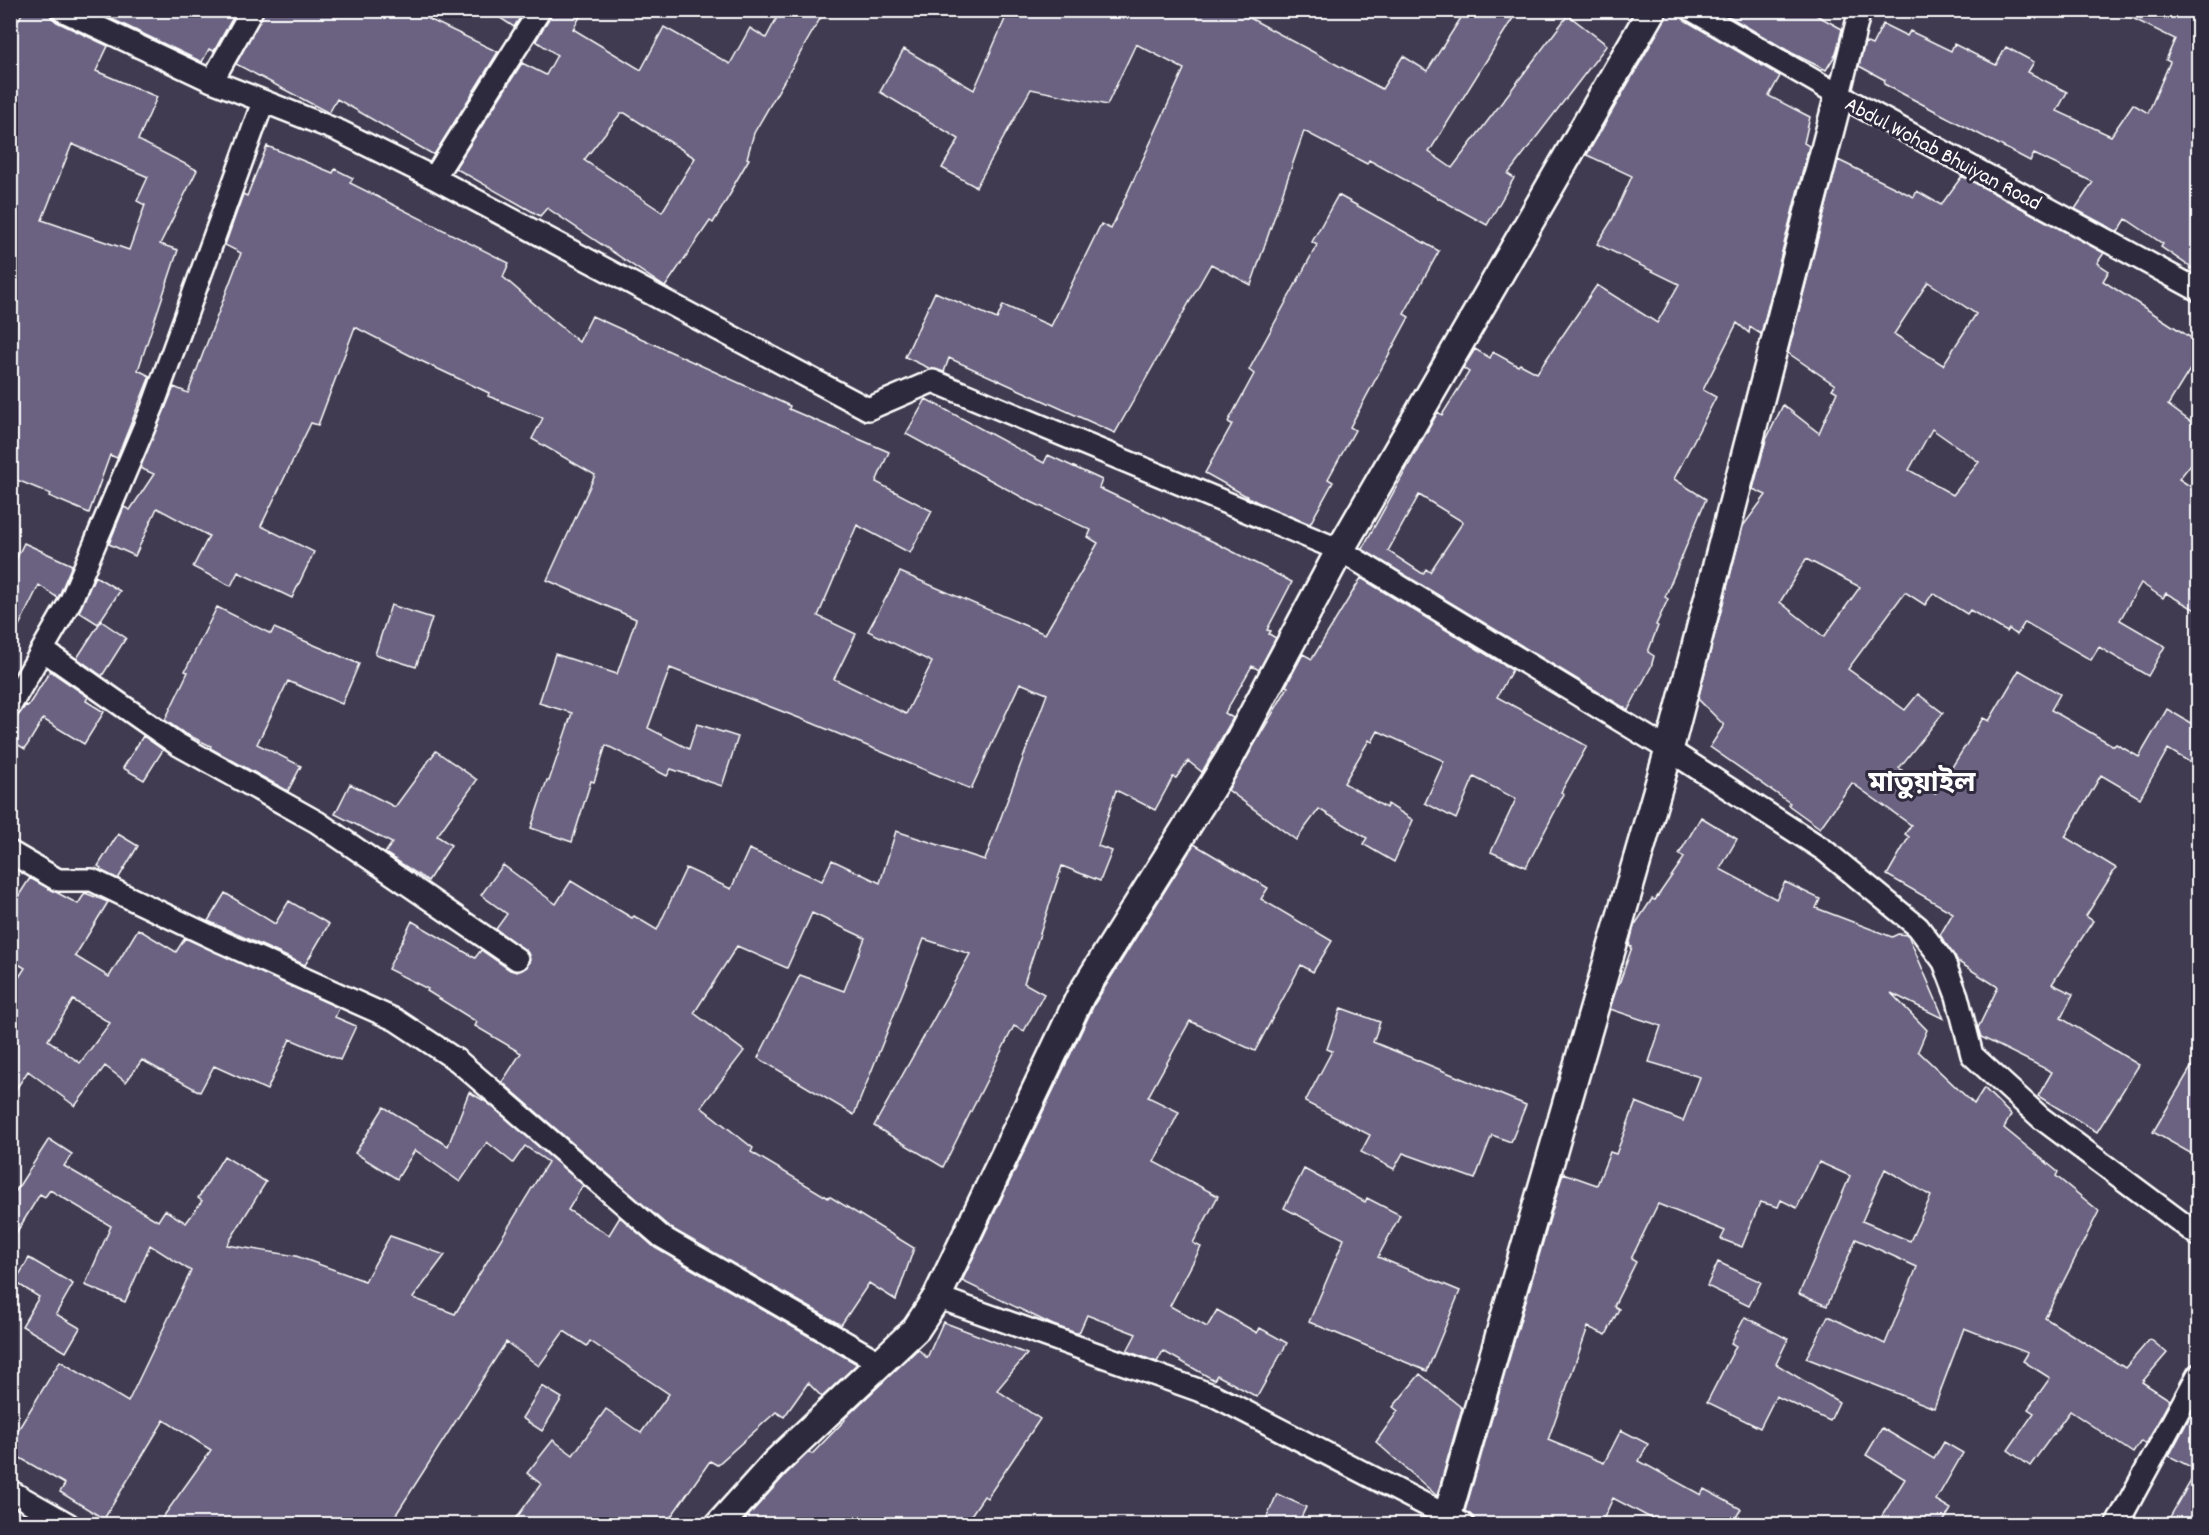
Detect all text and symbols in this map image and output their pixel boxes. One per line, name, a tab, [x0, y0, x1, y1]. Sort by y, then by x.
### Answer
street label: Abdul Wohab Bhuiyan Road	[1839, 90, 2046, 220]
district label: মাতুয়াইল	[1868, 765, 1976, 806]

